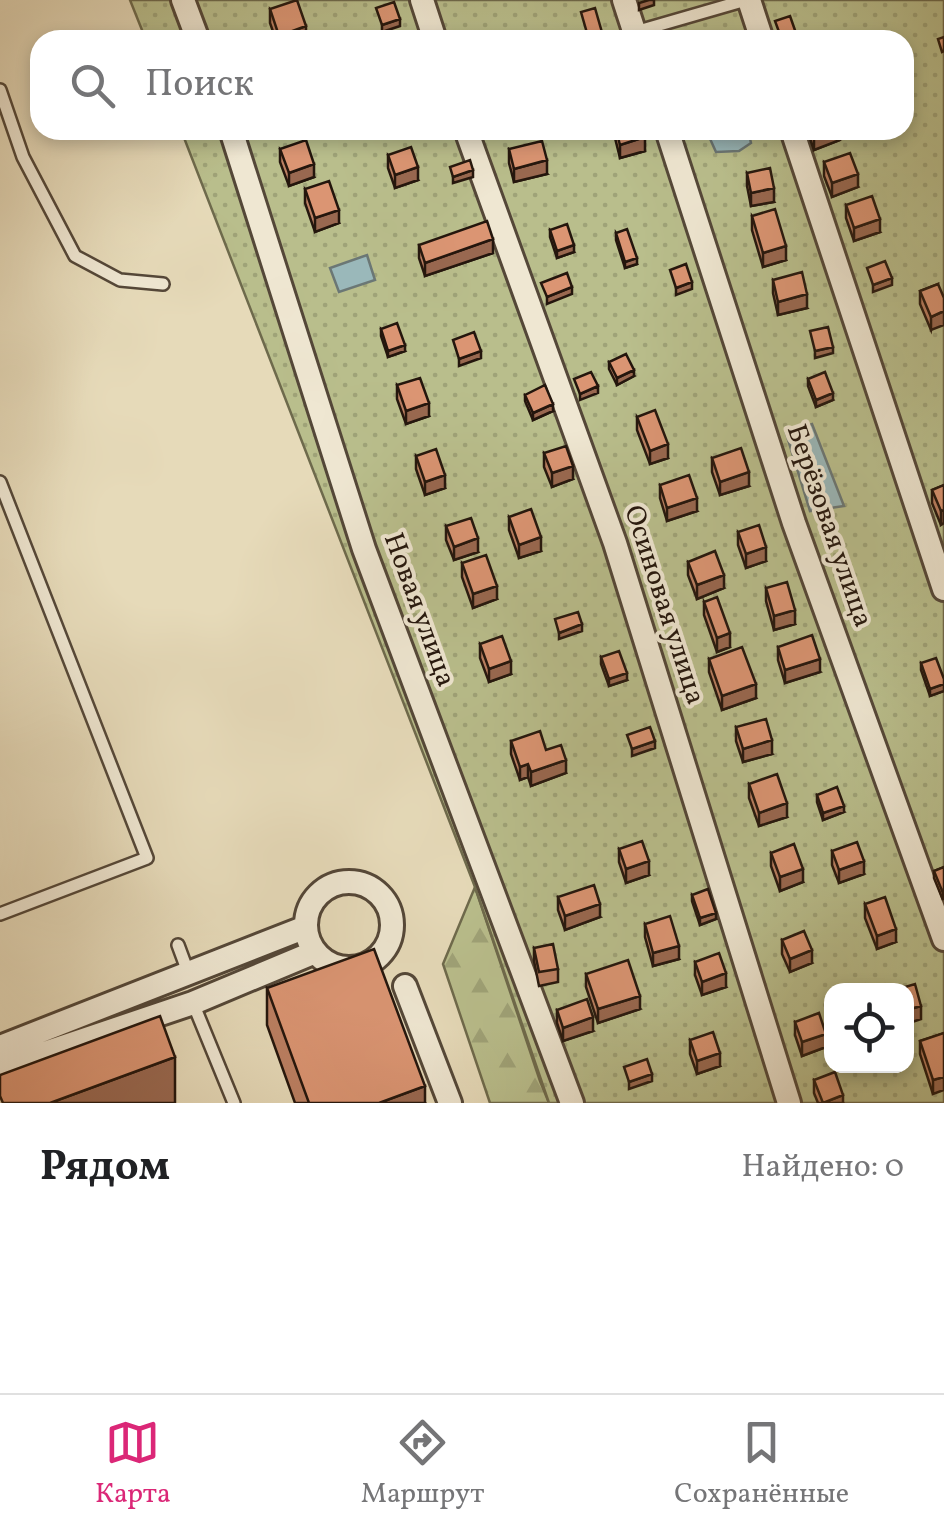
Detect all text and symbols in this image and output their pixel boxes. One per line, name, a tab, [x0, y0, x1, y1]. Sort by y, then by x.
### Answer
search box	[30, 30, 914, 140]
icon: search	[65, 58, 120, 113]
text: Поиск	[145, 59, 254, 112]
street label: Берёзовая улица	[776, 419, 882, 633]
street label: Осиновая улица	[613, 500, 715, 710]
street label: Новая улица	[373, 527, 465, 693]
map controls	[824, 983, 914, 1073]
button: locate	[824, 983, 914, 1073]
text: Рядом	[40, 1139, 170, 1198]
text: Найдено: 0	[742, 1146, 904, 1190]
tab: Карта	[95, 1415, 171, 1514]
tab: Маршрут	[361, 1415, 484, 1514]
tab: Сохранённые	[674, 1415, 849, 1514]

